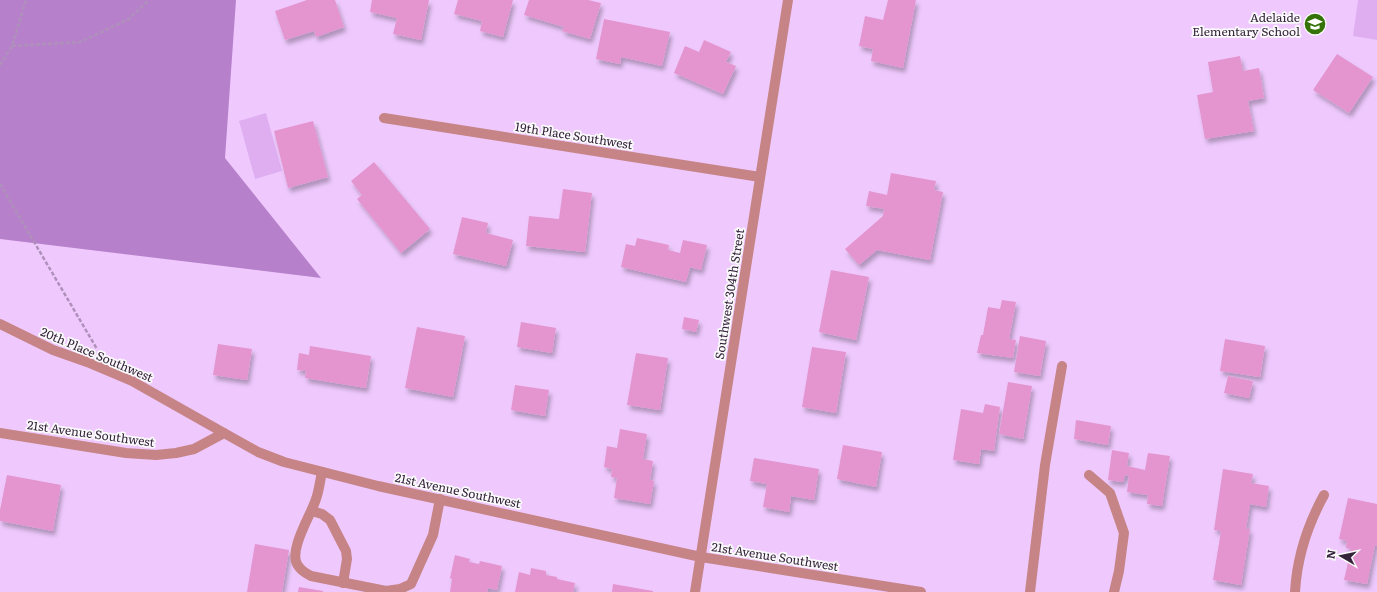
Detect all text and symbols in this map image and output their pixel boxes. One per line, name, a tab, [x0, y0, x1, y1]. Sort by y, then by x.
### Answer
place label: Adelaide Elementary School	[1192, 8, 1300, 40]
school or university icon: Adelaide Elementary School	[1302, 11, 1328, 37]
street label: 19th Place Southwest	[514, 117, 634, 153]
street label: Southwest 304th Street	[710, 227, 748, 361]
street label: 20th Place Southwest	[38, 322, 156, 386]
street label: 21st Avenue Southwest	[26, 415, 156, 451]
street label: 21st Avenue Southwest	[393, 468, 523, 512]
north arrow	[1321, 536, 1361, 576]
street label: 21st Avenue Southwest	[710, 537, 840, 575]
text: N	[1322, 548, 1339, 560]

